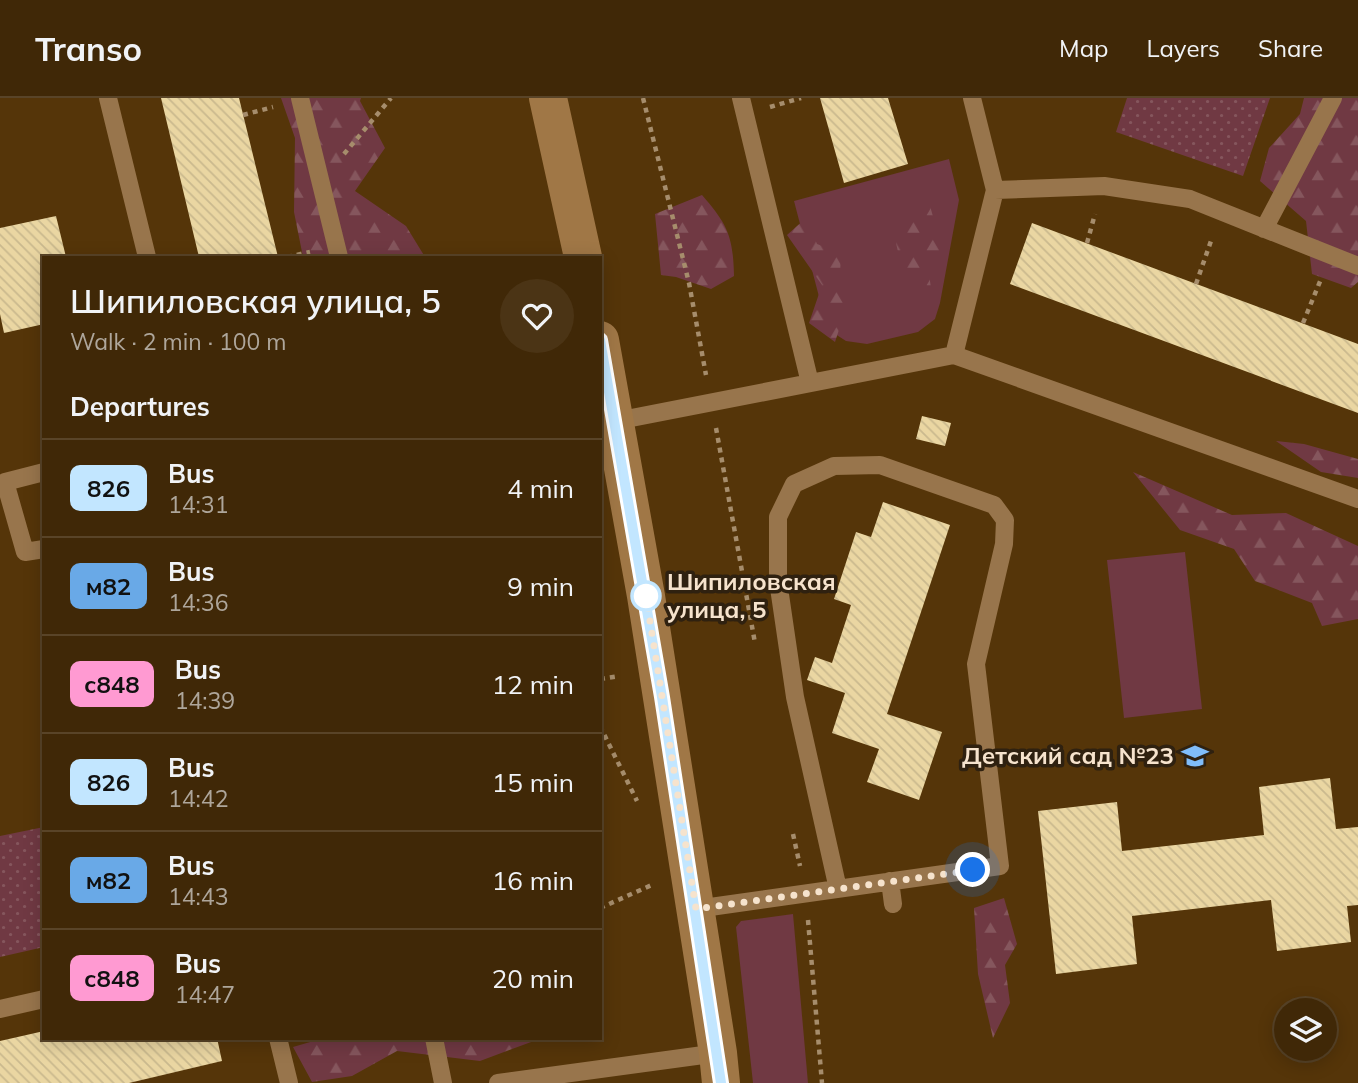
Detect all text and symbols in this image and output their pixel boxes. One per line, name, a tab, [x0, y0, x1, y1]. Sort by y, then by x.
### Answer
text: Transo	[35, 28, 142, 69]
text: Map	[1059, 33, 1108, 63]
text: Layers	[1146, 33, 1220, 63]
text: Share	[1258, 33, 1323, 63]
button: heart	[500, 279, 574, 353]
text: Шипиловская улица, 5	[70, 280, 441, 321]
text: Walk · 2 min · 100 m	[70, 327, 287, 356]
text: Departures	[70, 390, 210, 423]
text: Bus	[168, 457, 214, 490]
text: 4 min	[507, 472, 574, 505]
text: 826	[87, 473, 130, 503]
text: 14:31	[168, 490, 228, 519]
text: Bus	[168, 555, 214, 588]
place label: Шипиловская улица, 5	[667, 566, 836, 624]
text: 9 min	[507, 570, 574, 603]
text: м82	[86, 571, 131, 601]
marker: Шипиловская улица, 5	[631, 581, 661, 611]
text: 14:36	[168, 588, 228, 617]
text: Bus	[175, 653, 221, 686]
text: 12 min	[492, 668, 574, 701]
text: с848	[84, 669, 140, 699]
text: 14:39	[175, 686, 235, 715]
place label: Детский сад №23	[962, 740, 1174, 770]
school or university icon: Детский сад №23	[1180, 741, 1210, 771]
text: Bus	[168, 751, 214, 784]
text: 15 min	[492, 766, 574, 799]
text: 826	[87, 767, 130, 797]
text: 14:42	[168, 784, 228, 813]
text: Bus	[168, 849, 214, 882]
your location	[955, 852, 990, 887]
text: 16 min	[492, 864, 574, 897]
text: м82	[86, 865, 131, 895]
text: 14:43	[168, 882, 228, 911]
text: Bus	[175, 947, 221, 980]
text: 20 min	[492, 962, 574, 995]
text: с848	[84, 963, 140, 993]
text: 14:47	[175, 980, 235, 1009]
map controls	[1274, 998, 1337, 1061]
button: layers	[1274, 998, 1337, 1061]

